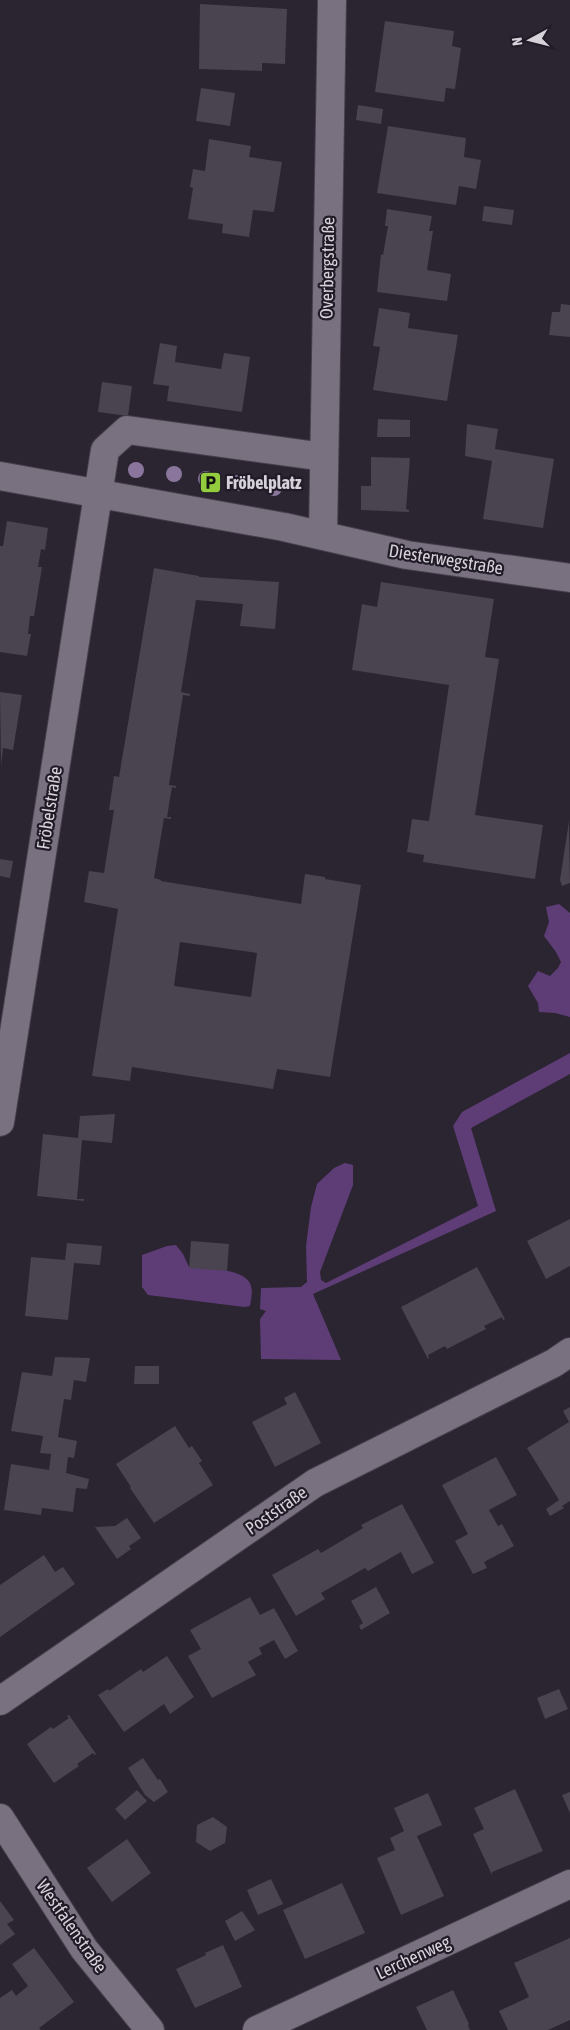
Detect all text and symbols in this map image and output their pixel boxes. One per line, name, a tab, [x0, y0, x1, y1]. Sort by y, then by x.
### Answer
north arrow	[505, 15, 555, 65]
text: N	[509, 37, 526, 47]
street label: Overbergstraße	[316, 217, 338, 319]
parking icon: Fröbelplatz	[198, 470, 222, 494]
place label: Fröbelplatz	[226, 472, 302, 493]
street label: Diesterwegstraße	[387, 540, 505, 578]
street label: Fröbelstraße	[32, 765, 66, 851]
street label: Poststraße	[241, 1481, 311, 1539]
street label: Westfalenstraße	[32, 1876, 112, 1976]
street label: Lerchenweg	[373, 1931, 454, 1983]

